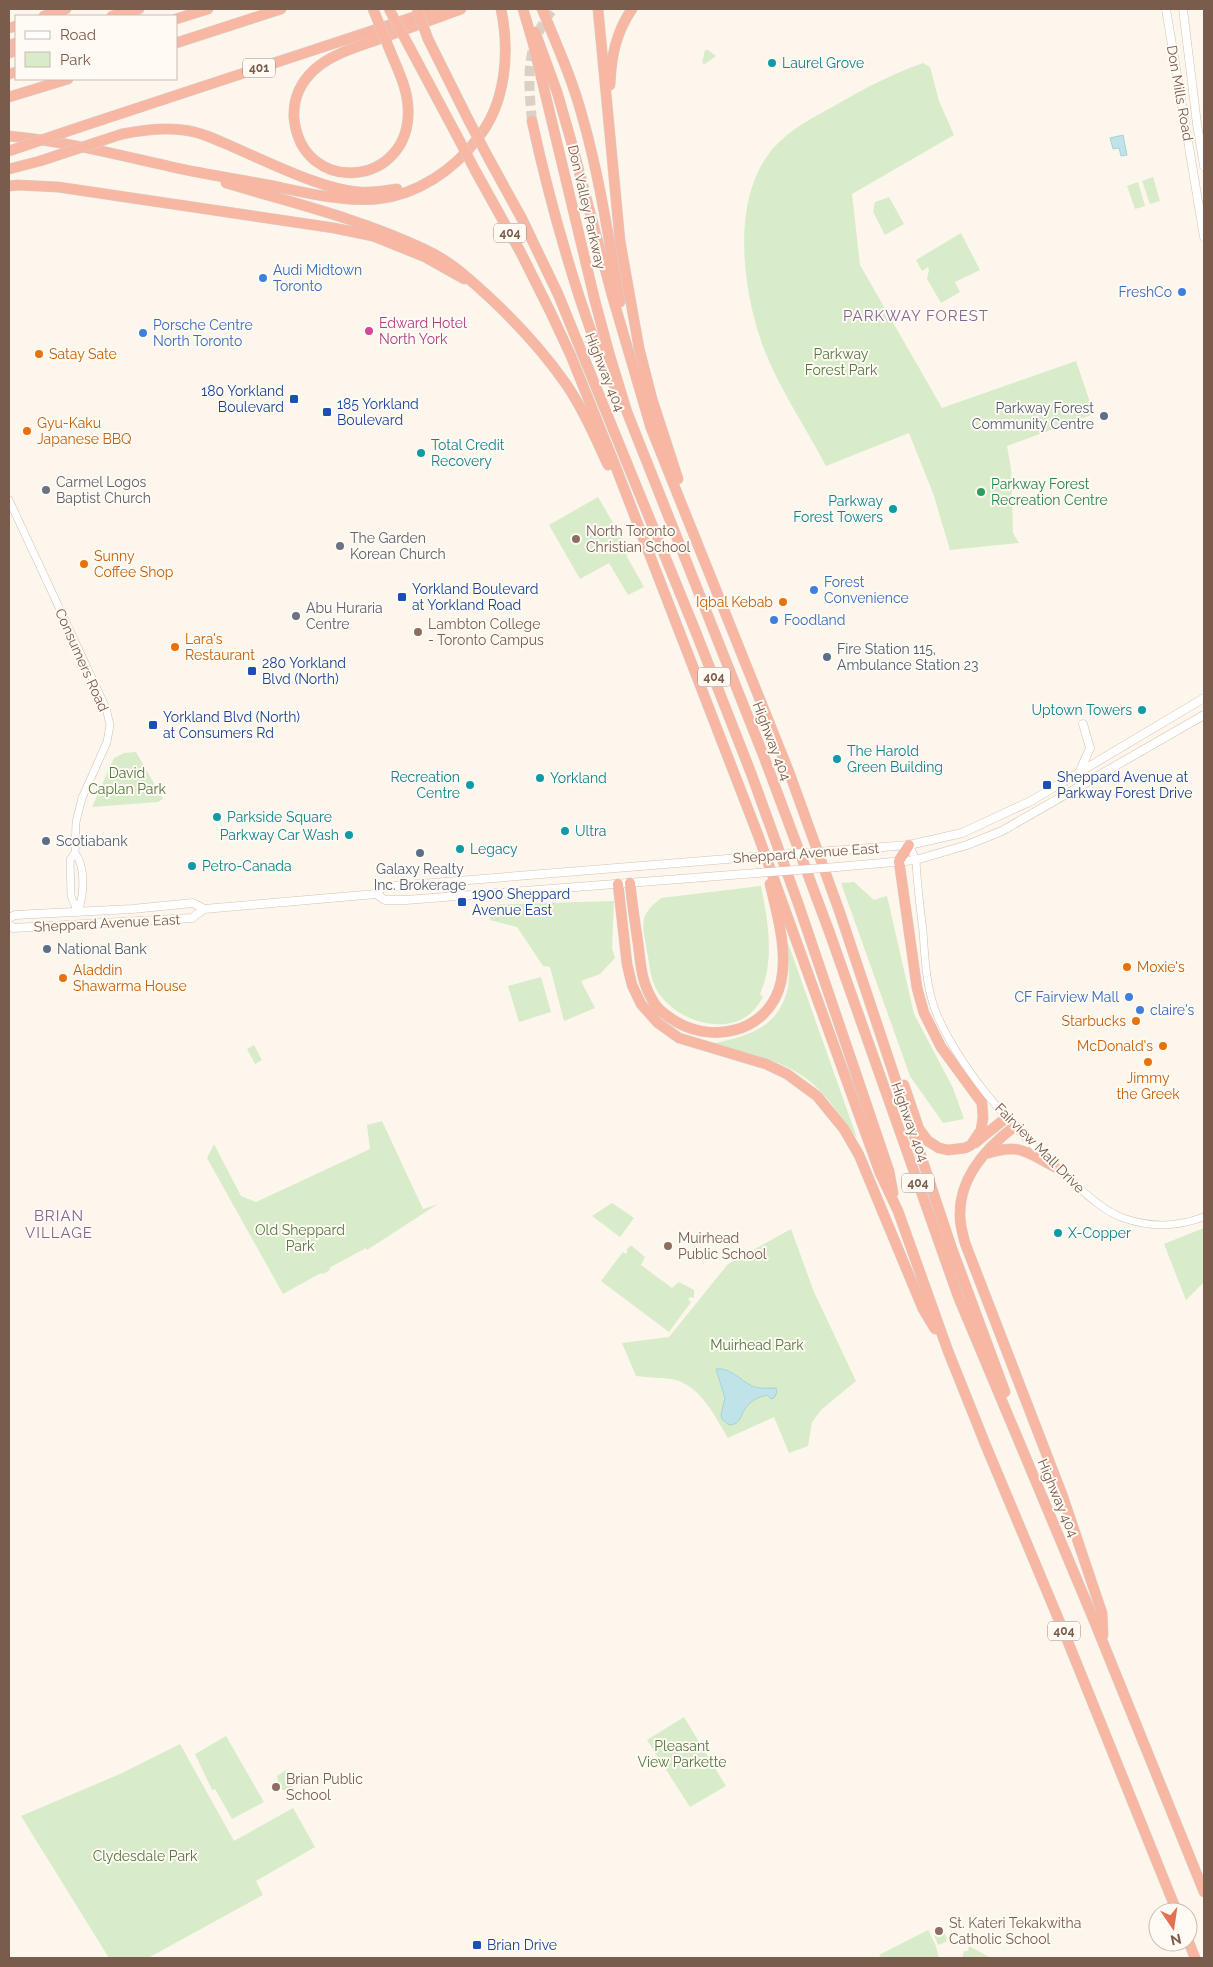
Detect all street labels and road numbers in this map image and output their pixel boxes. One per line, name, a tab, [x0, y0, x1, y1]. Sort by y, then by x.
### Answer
street label: Don Mills Road	[1164, 44, 1196, 142]
road number: 401	[243, 58, 275, 78]
street label: Don Valley Parkway	[565, 143, 609, 271]
road number: 404	[494, 224, 526, 242]
street label: Highway 404	[582, 330, 628, 414]
street label: Consumers Road	[52, 606, 112, 714]
road number: 404	[698, 668, 730, 686]
street label: Highway 404	[750, 699, 795, 783]
street label: Sheppard Avenue East	[732, 840, 880, 866]
street label: Sheppard Avenue East	[33, 911, 181, 935]
street label: Highway 404	[888, 1080, 932, 1164]
street label: Fairview Mall Drive	[992, 1100, 1088, 1196]
road number: 404	[902, 1174, 934, 1192]
street label: Highway 404	[1034, 1457, 1082, 1540]
road number: 404	[1048, 1622, 1080, 1640]

